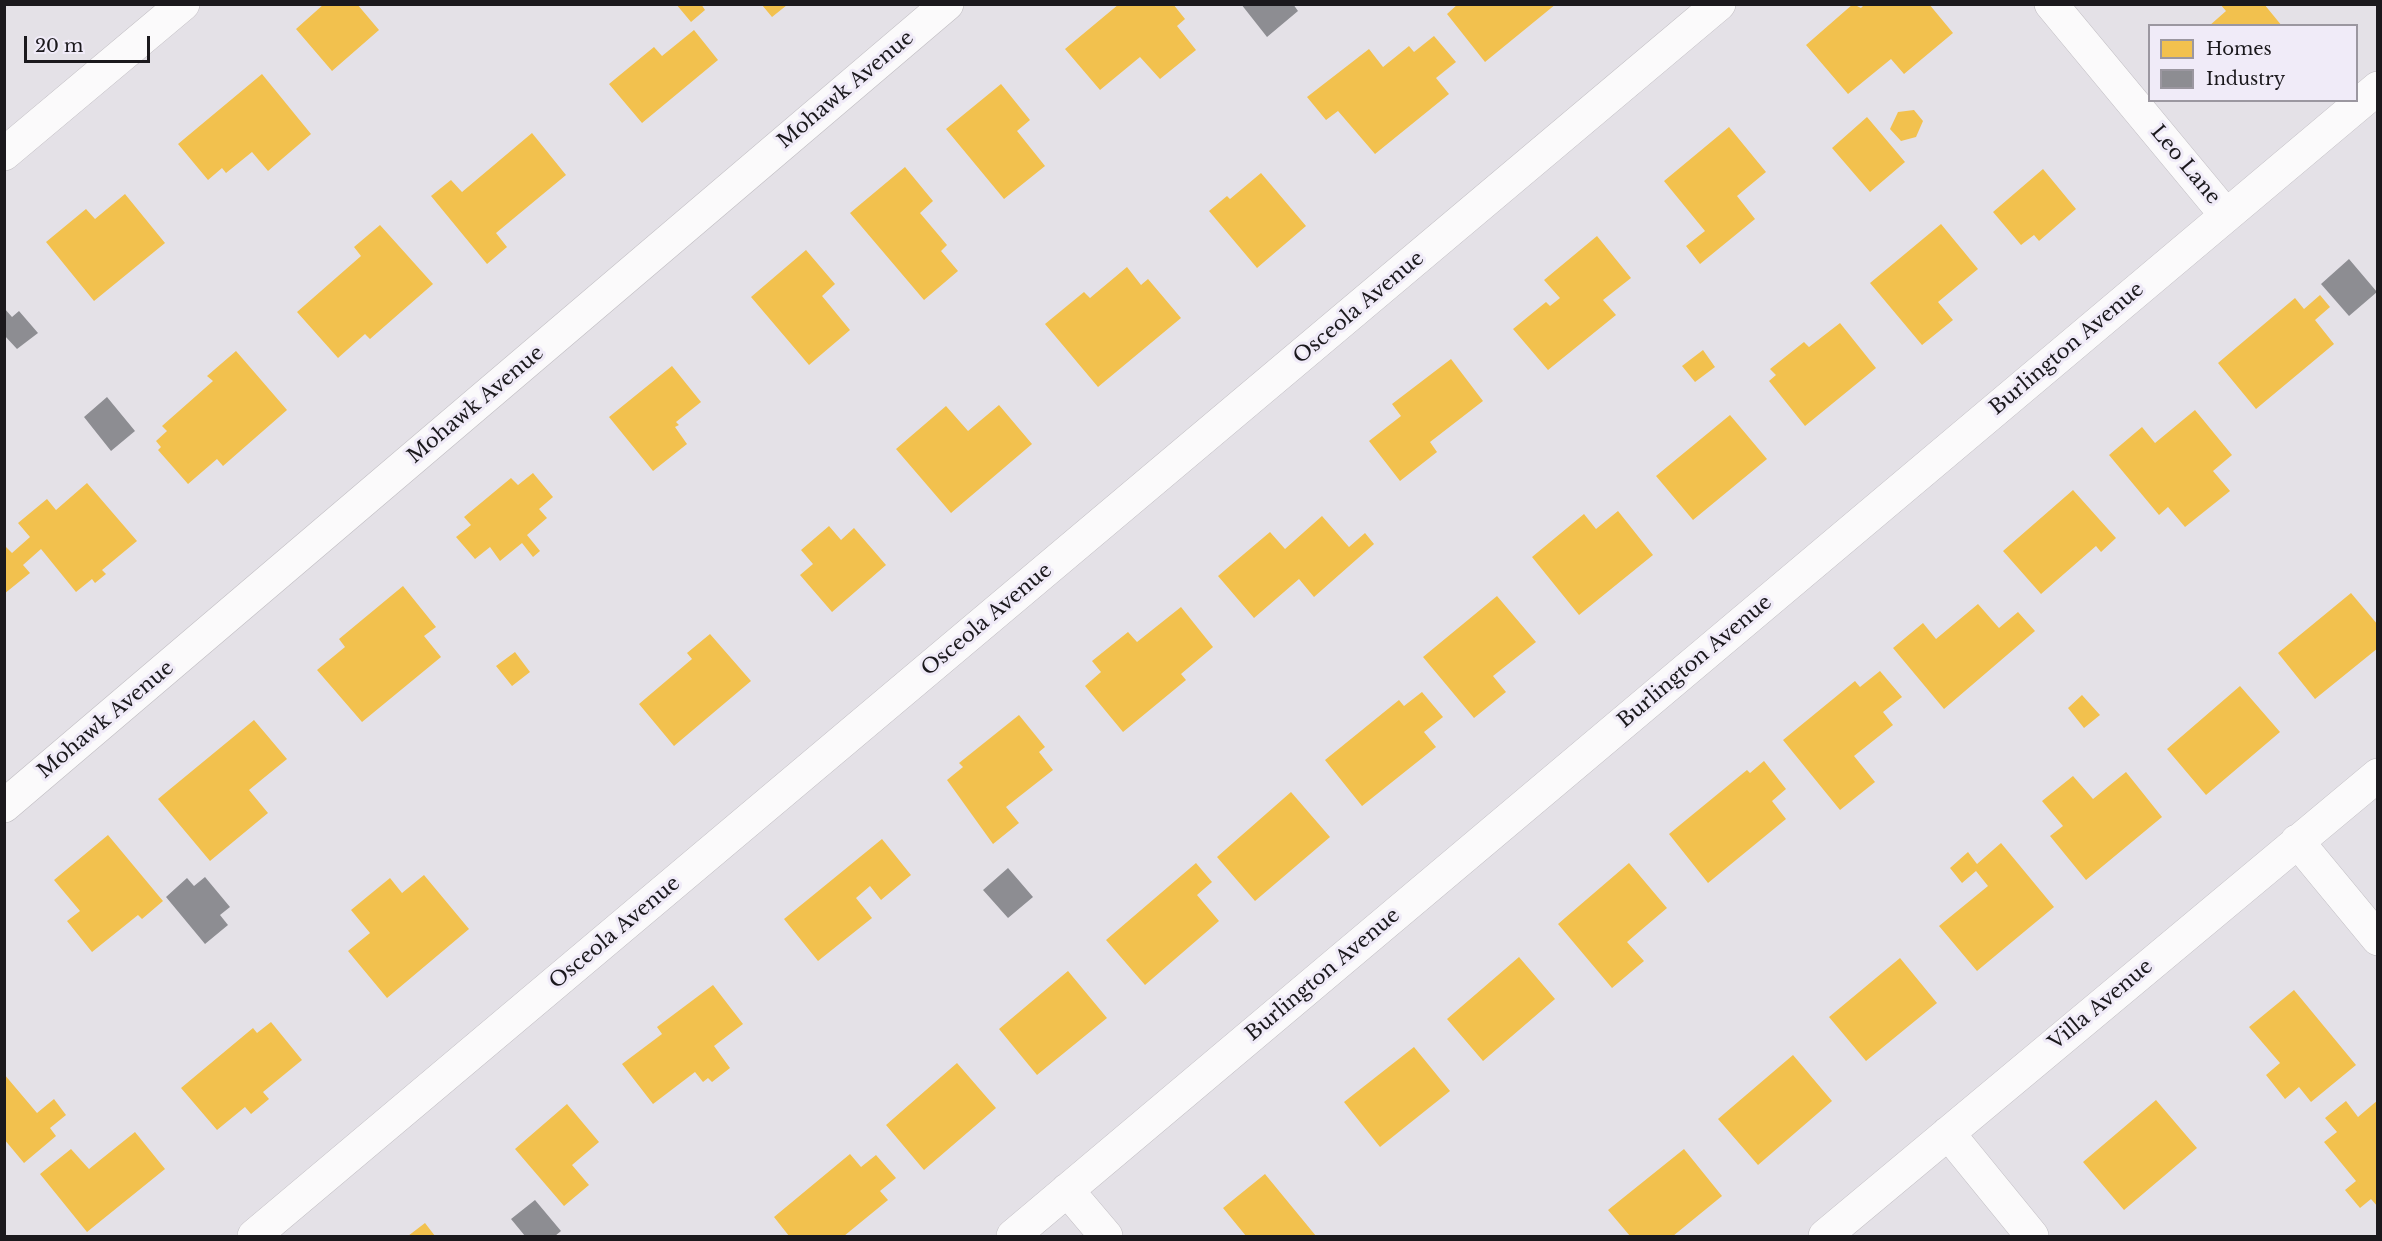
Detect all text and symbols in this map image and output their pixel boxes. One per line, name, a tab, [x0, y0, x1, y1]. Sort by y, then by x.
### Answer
scale bar	[27, 24, 153, 62]
legend	[2148, 24, 2358, 102]
street label: Mohawk Avenue	[773, 26, 919, 154]
text: 20 m	[35, 35, 83, 57]
text: Homes	[2206, 38, 2272, 60]
text: Industry	[2206, 68, 2285, 90]
street label: Leo Lane	[2145, 121, 2225, 209]
street label: Osceola Avenue	[1289, 247, 1429, 369]
street label: Burlington Avenue	[1985, 278, 2149, 420]
street label: Mohawk Avenue	[403, 341, 549, 469]
street label: Osceola Avenue	[917, 559, 1057, 681]
street label: Burlington Avenue	[1613, 591, 1777, 733]
street label: Mohawk Avenue	[33, 656, 179, 784]
street label: Osceola Avenue	[545, 872, 685, 994]
street label: Burlington Avenue	[1241, 904, 1405, 1046]
street label: Villa Avenue	[2044, 955, 2158, 1055]

